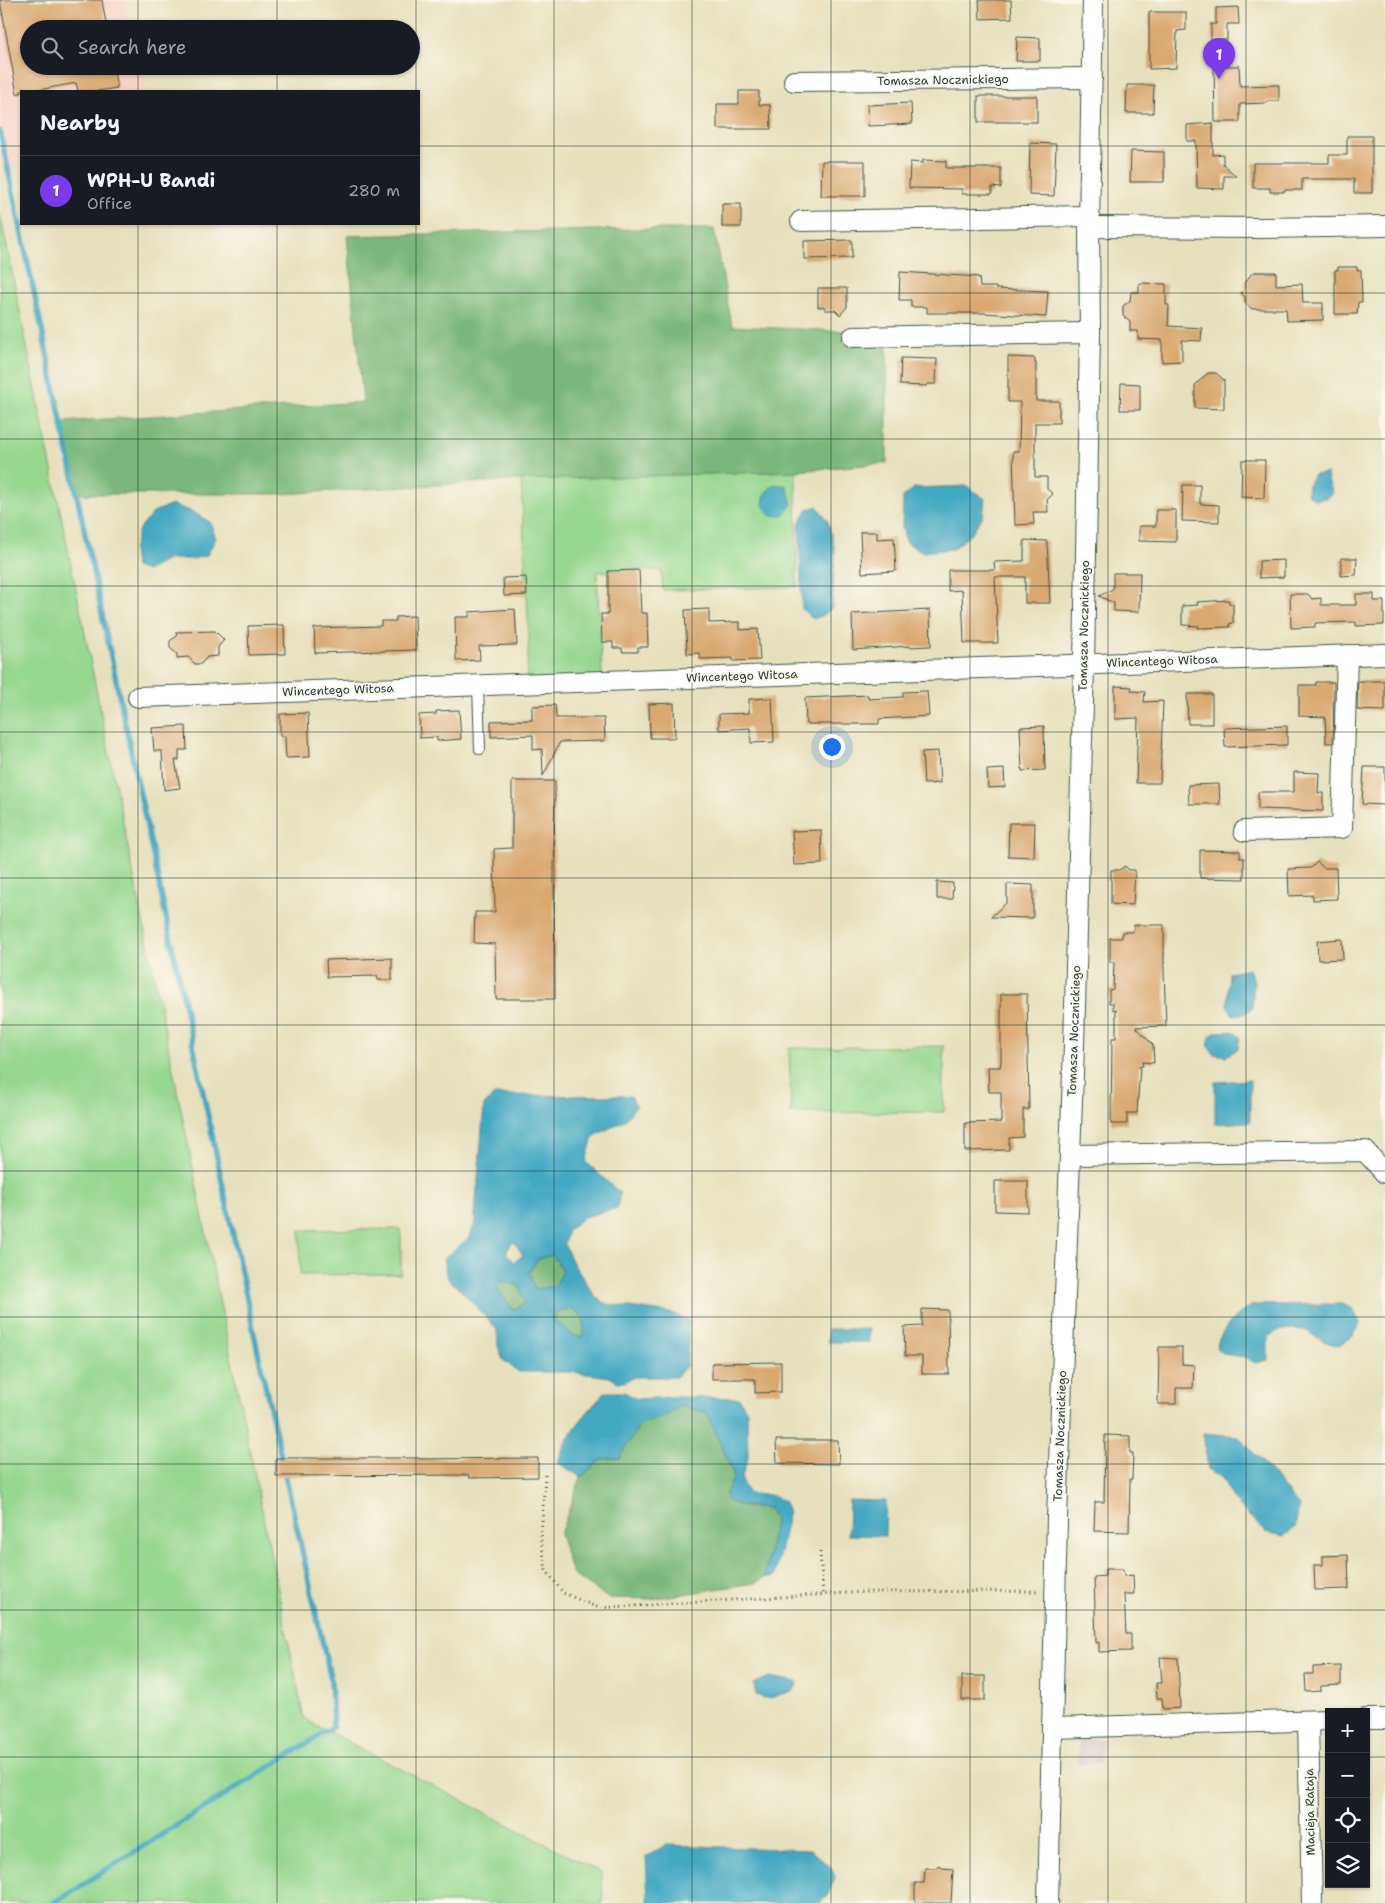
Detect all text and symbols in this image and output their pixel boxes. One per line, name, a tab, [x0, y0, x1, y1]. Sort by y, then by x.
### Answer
search box	[20, 20, 420, 75]
icon: search	[38, 34, 66, 62]
text: Search here	[78, 35, 187, 60]
pin: 1	[1203, 38, 1235, 79]
street label: Tomasza Nocznickiego	[877, 71, 1009, 89]
text: Nearby	[40, 109, 120, 137]
text: WPH-U Bandi	[87, 168, 215, 193]
text: 1	[52, 180, 60, 201]
text: 280 m	[348, 180, 400, 201]
text: Office	[87, 193, 132, 214]
street label: Tomasza Nocznickiego	[1075, 560, 1093, 692]
street label: Wincentego Witosa	[1106, 651, 1219, 671]
street label: Wincentego Witosa	[686, 666, 799, 686]
street label: Wincentego Witosa	[282, 680, 395, 700]
your location	[819, 734, 845, 760]
street label: Tomasza Nocznickiego	[1064, 965, 1084, 1097]
street label: Tomasza Nocznickiego	[1050, 1370, 1070, 1502]
map controls	[1325, 1708, 1370, 1888]
button: +	[1325, 1708, 1370, 1753]
button: −	[1325, 1753, 1370, 1798]
street label: Macieja Rataja	[1301, 1768, 1319, 1856]
button: locate	[1325, 1798, 1370, 1843]
button: layers	[1325, 1843, 1370, 1888]

